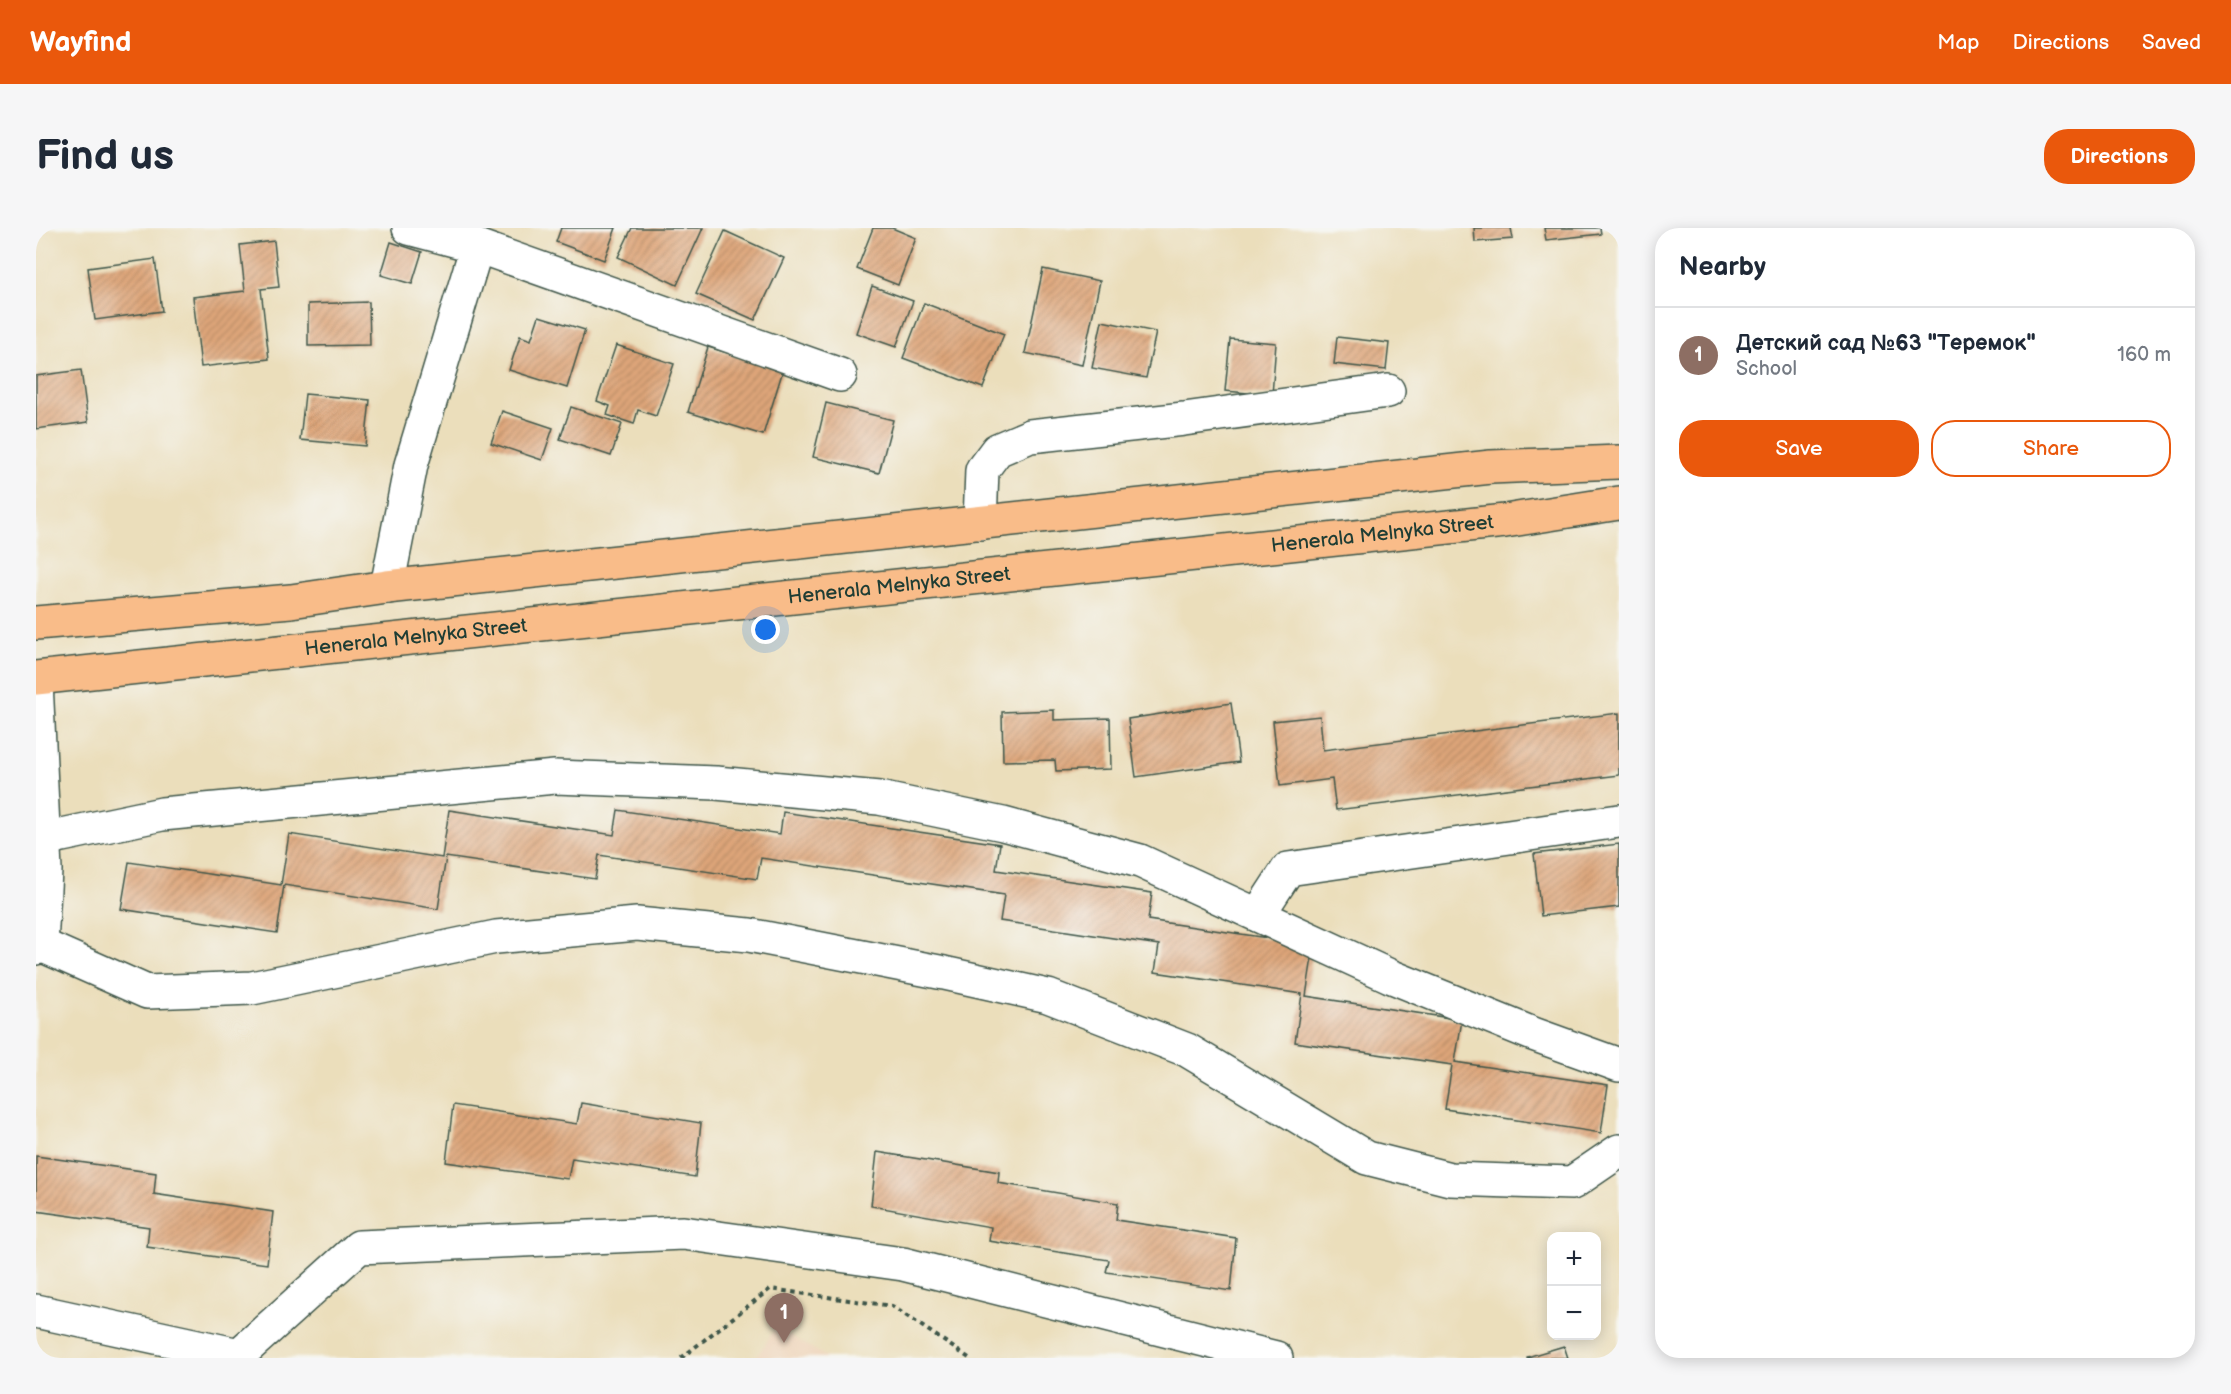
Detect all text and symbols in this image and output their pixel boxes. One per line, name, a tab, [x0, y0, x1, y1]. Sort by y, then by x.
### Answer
text: Wayfind	[30, 26, 131, 59]
text: Map	[1937, 30, 1980, 55]
text: Directions	[2013, 30, 2109, 55]
text: Saved	[2142, 30, 2201, 55]
button: Directions	[2044, 129, 2195, 184]
text: Find us	[36, 131, 174, 182]
text: Nearby	[1679, 252, 1766, 283]
text: Детский сад №63 "Теремок"	[1736, 330, 2036, 357]
text: 1	[1694, 343, 1703, 367]
text: 160 m	[2117, 343, 2171, 367]
text: School	[1736, 357, 1797, 381]
button: Save	[1679, 420, 1919, 477]
button: Share	[1931, 420, 2171, 477]
street label: Henerala Melnyka Street	[1270, 510, 1495, 558]
street label: Henerala Melnyka Street	[787, 562, 1012, 610]
street label: Henerala Melnyka Street	[303, 614, 528, 661]
your location	[751, 615, 780, 644]
map controls	[1547, 1232, 1601, 1340]
button: +	[1547, 1232, 1601, 1286]
button: −	[1547, 1286, 1601, 1340]
pin: 1	[764, 1294, 804, 1343]

